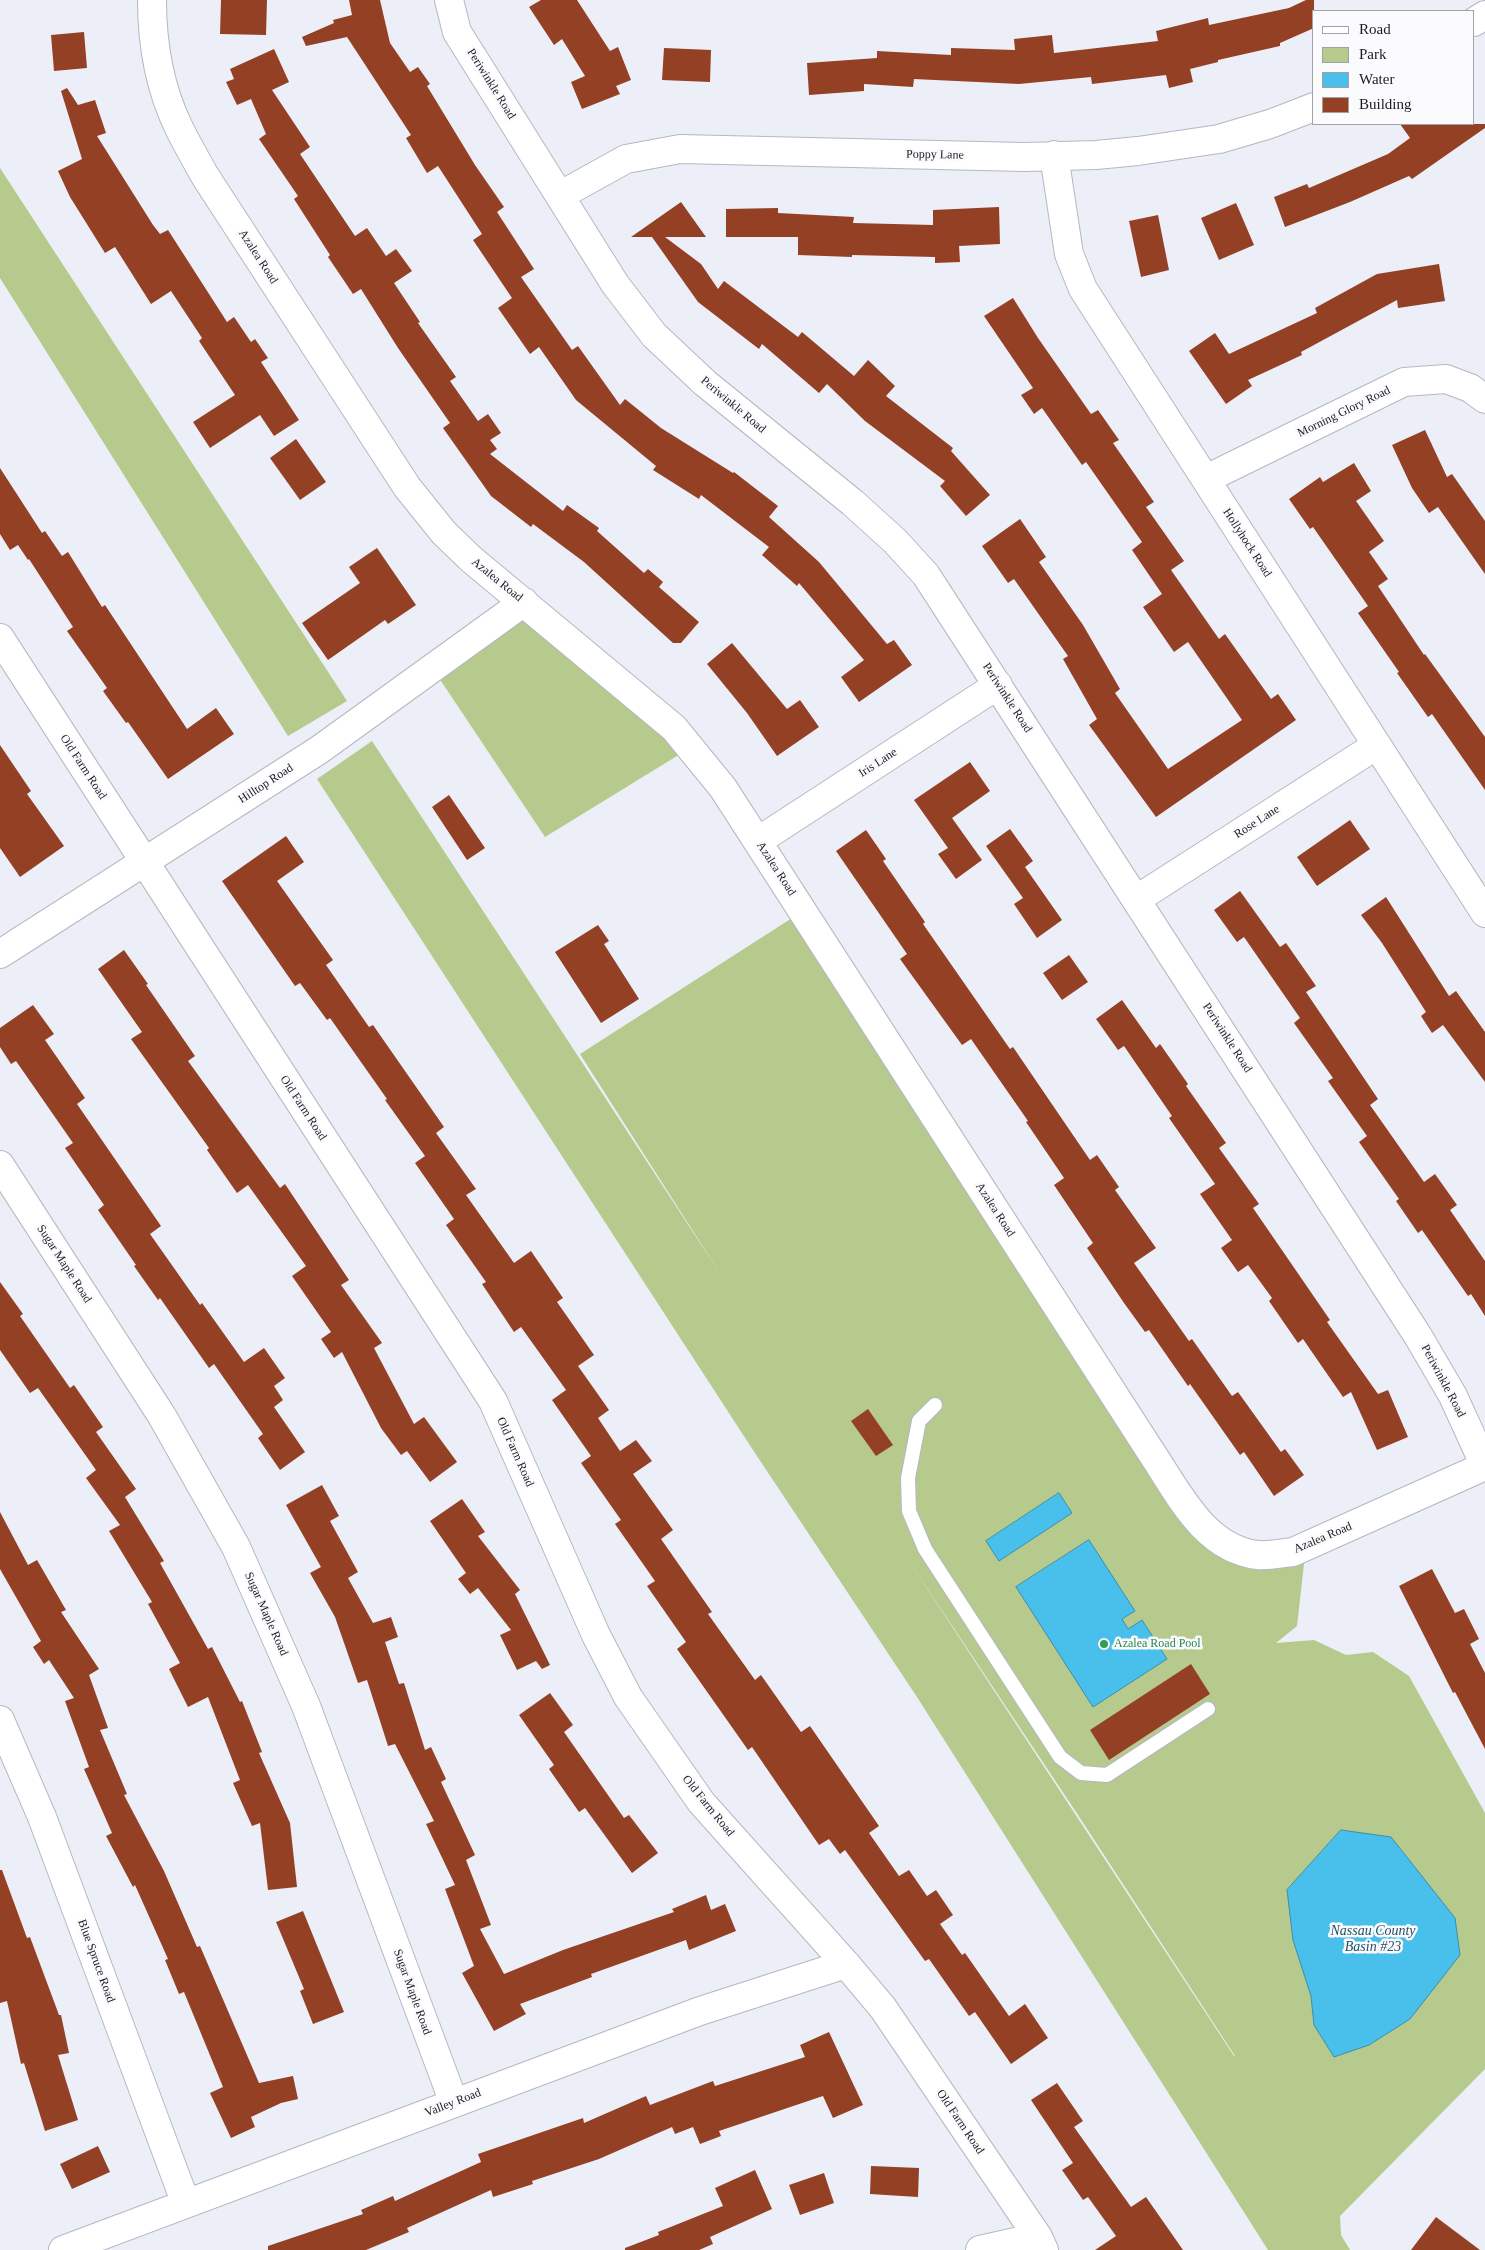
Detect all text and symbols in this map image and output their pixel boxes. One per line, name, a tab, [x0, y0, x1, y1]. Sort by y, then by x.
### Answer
legend	[1312, 10, 1475, 125]
text: Road	[1359, 21, 1391, 37]
street label: Periwinkle Road	[464, 46, 518, 122]
text: Park	[1359, 46, 1387, 62]
text: Water	[1359, 71, 1394, 87]
text: Building	[1359, 96, 1412, 112]
street label: Poppy Lane	[906, 147, 964, 163]
street label: Azalea Road	[235, 227, 281, 287]
street label: Periwinkle Road	[698, 374, 768, 436]
street label: Morning Glory Road	[1295, 383, 1393, 441]
street label: Hollyhock Road	[1219, 506, 1275, 580]
street label: Azalea Road	[469, 555, 525, 605]
street label: Periwinkle Road	[979, 660, 1035, 736]
street label: Old Farm Road	[57, 732, 109, 802]
street label: Iris Lane	[856, 745, 900, 781]
street label: Hilltop Road	[236, 761, 296, 807]
street label: Rose Lane	[1232, 802, 1282, 842]
street label: Azalea Road	[753, 839, 799, 899]
street label: Periwinkle Road	[1199, 1000, 1255, 1076]
street label: Old Farm Road	[277, 1073, 329, 1143]
street label: Azalea Road	[972, 1180, 1018, 1240]
street label: Sugar Maple Road	[33, 1222, 95, 1306]
street label: Periwinkle Road	[1418, 1342, 1468, 1420]
street label: Old Farm Road	[493, 1415, 537, 1489]
street label: Azalea Road	[1292, 1519, 1354, 1557]
street label: Sugar Maple Road	[241, 1570, 291, 1658]
place label: Azalea Road Pool	[1114, 1637, 1201, 1651]
marker: Azalea Road Pool	[1098, 1638, 1110, 1650]
street label: Old Farm Road	[679, 1772, 737, 1840]
street label: Blue Spruce Road	[74, 1918, 118, 2004]
water label: Nassau County Basin #23	[1330, 1923, 1416, 1955]
street label: Sugar Maple Road	[390, 1947, 434, 2037]
street label: Valley Road	[423, 2086, 483, 2120]
street label: Old Farm Road	[933, 2087, 987, 2157]

